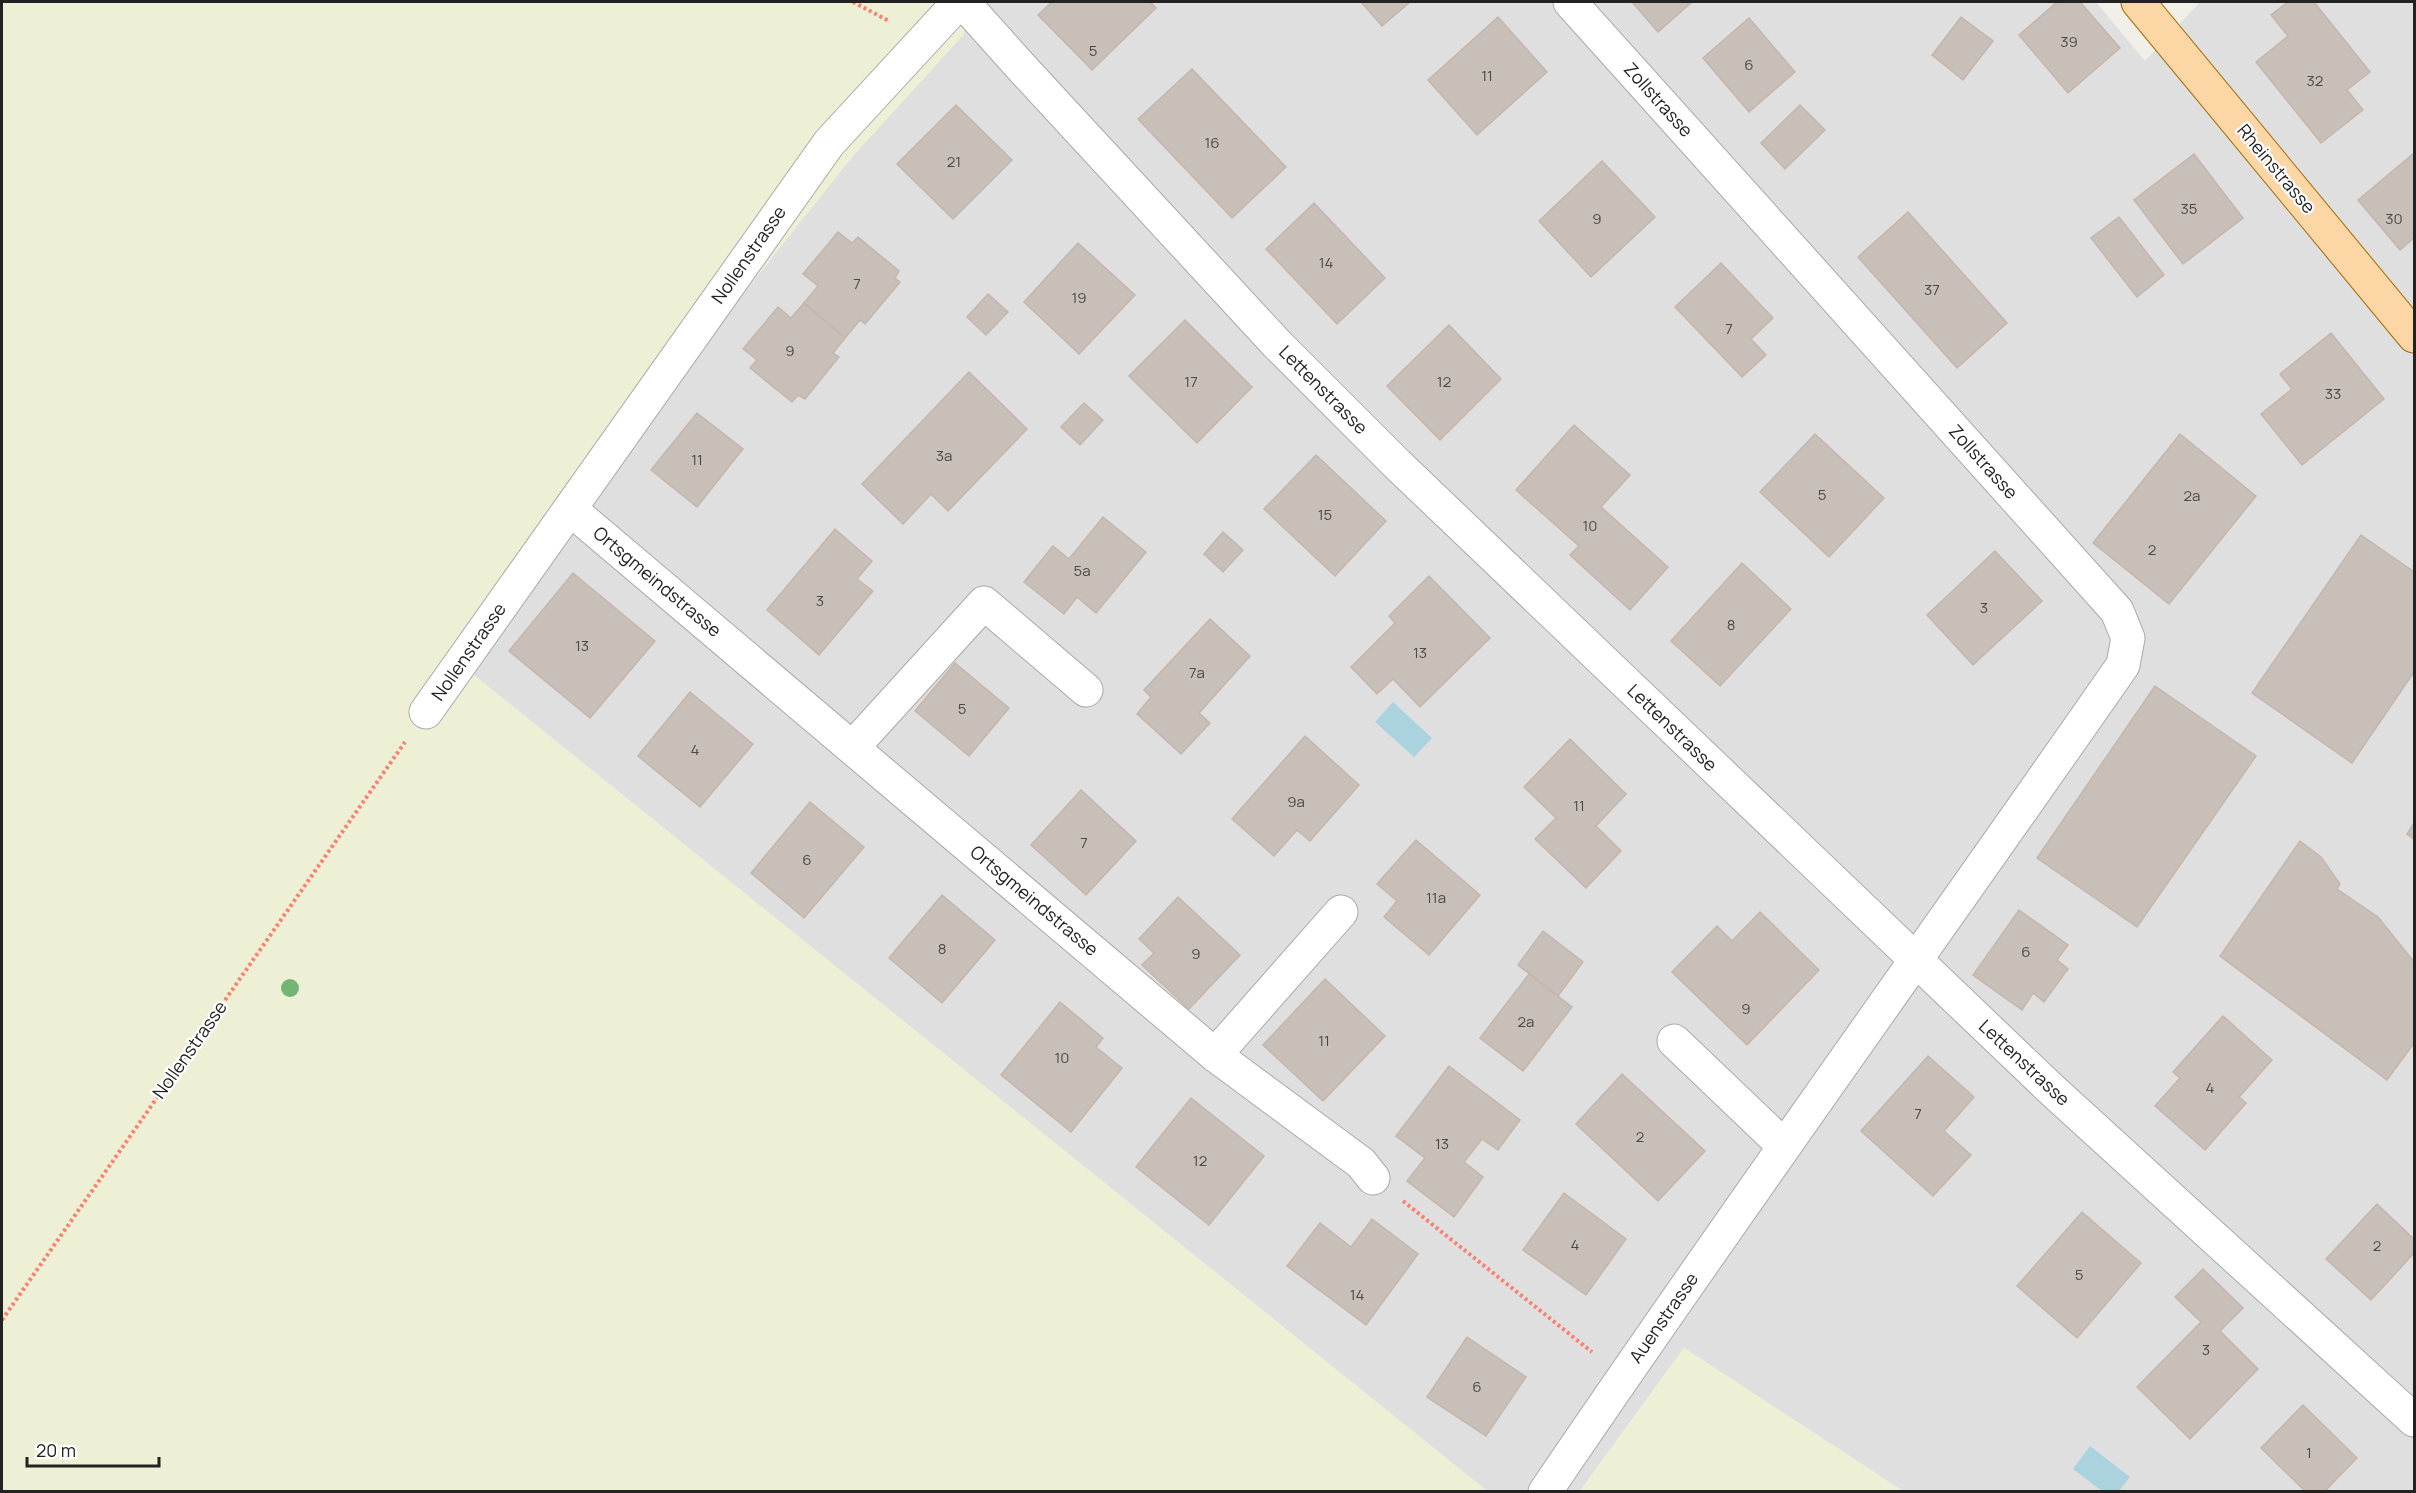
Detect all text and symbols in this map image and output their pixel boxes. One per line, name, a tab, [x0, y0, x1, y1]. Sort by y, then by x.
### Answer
house number: 39	[2060, 31, 2078, 52]
house number: 5	[1089, 40, 1097, 61]
house number: 6	[1744, 54, 1754, 75]
street label: Zollstrasse	[1619, 57, 1699, 142]
house number: 11	[1481, 65, 1493, 86]
house number: 32	[2307, 70, 2323, 91]
street label: Rheinstrasse	[2232, 119, 2321, 218]
house number: 16	[1204, 132, 1220, 153]
house number: 21	[947, 151, 961, 172]
house number: 35	[2181, 198, 2197, 219]
street label: Nollenstrasse	[706, 201, 791, 308]
house number: 9	[1592, 208, 1602, 229]
house number: 30	[2385, 208, 2403, 229]
house number: 14	[1319, 252, 1333, 273]
house number: 7	[853, 273, 861, 294]
house number: 37	[1924, 279, 1940, 300]
house number: 19	[1071, 287, 1087, 308]
house number: 7	[1725, 318, 1733, 339]
house number: 9	[785, 340, 795, 361]
street label: Lettenstrasse	[1274, 340, 1373, 439]
house number: 17	[1184, 371, 1198, 392]
house number: 12	[1437, 371, 1451, 392]
house number: 33	[2325, 383, 2341, 404]
street label: Zollstrasse	[1944, 419, 2024, 504]
house number: 3a	[936, 445, 952, 466]
house number: 11	[691, 449, 703, 470]
house number: 5	[1818, 484, 1826, 505]
house number: 2a	[2184, 485, 2200, 506]
house number: 15	[1318, 504, 1332, 525]
house number: 10	[1583, 515, 1598, 536]
street label: Ortsgmeindstrasse	[589, 521, 727, 642]
house number: 2	[2148, 539, 2156, 560]
house number: 5a	[1074, 560, 1091, 581]
house number: 3	[816, 590, 824, 611]
house number: 3	[1980, 597, 1988, 618]
street label: Nollenstrasse	[426, 598, 511, 705]
house number: 8	[1727, 614, 1735, 635]
house number: 13	[575, 635, 589, 656]
house number: 13	[1413, 642, 1427, 663]
house number: 7a	[1189, 662, 1205, 683]
street label: Lettenstrasse	[1623, 678, 1723, 776]
house number: 5	[958, 698, 966, 719]
house number: 4	[691, 739, 700, 760]
house number: 9a	[1287, 791, 1305, 812]
house number: 11	[1573, 795, 1585, 816]
house number: 7	[1080, 832, 1088, 853]
street label: Ortsgmeindstrasse	[966, 840, 1104, 961]
house number: 6	[802, 849, 812, 870]
house number: 11a	[1426, 887, 1446, 908]
house number: 8	[938, 938, 946, 959]
house number: 6	[2021, 941, 2031, 962]
house number: 9	[1191, 943, 1201, 964]
street label: Nollenstrasse	[147, 996, 232, 1103]
house number: 9	[1741, 998, 1751, 1019]
house number: 2a	[1518, 1011, 1534, 1032]
street label: Lettenstrasse	[1974, 1014, 2075, 1111]
house number: 11	[1318, 1030, 1330, 1051]
house number: 10	[1055, 1047, 1070, 1068]
house number: 4	[2206, 1077, 2215, 1098]
house number: 7	[1914, 1103, 1922, 1124]
house number: 2	[1636, 1126, 1644, 1147]
house number: 13	[1435, 1133, 1449, 1154]
house number: 12	[1193, 1150, 1207, 1171]
house number: 4	[1571, 1234, 1580, 1255]
house number: 2	[2373, 1235, 2381, 1256]
house number: 5	[2075, 1264, 2083, 1285]
street label: Auenstrasse	[1623, 1267, 1703, 1367]
house number: 14	[1350, 1284, 1364, 1305]
house number: 3	[2202, 1339, 2210, 1360]
house number: 6	[1472, 1376, 1482, 1397]
scale bar	[27, 1430, 159, 1468]
text: 20 m	[36, 1438, 76, 1462]
house number: 1	[2306, 1442, 2312, 1463]

